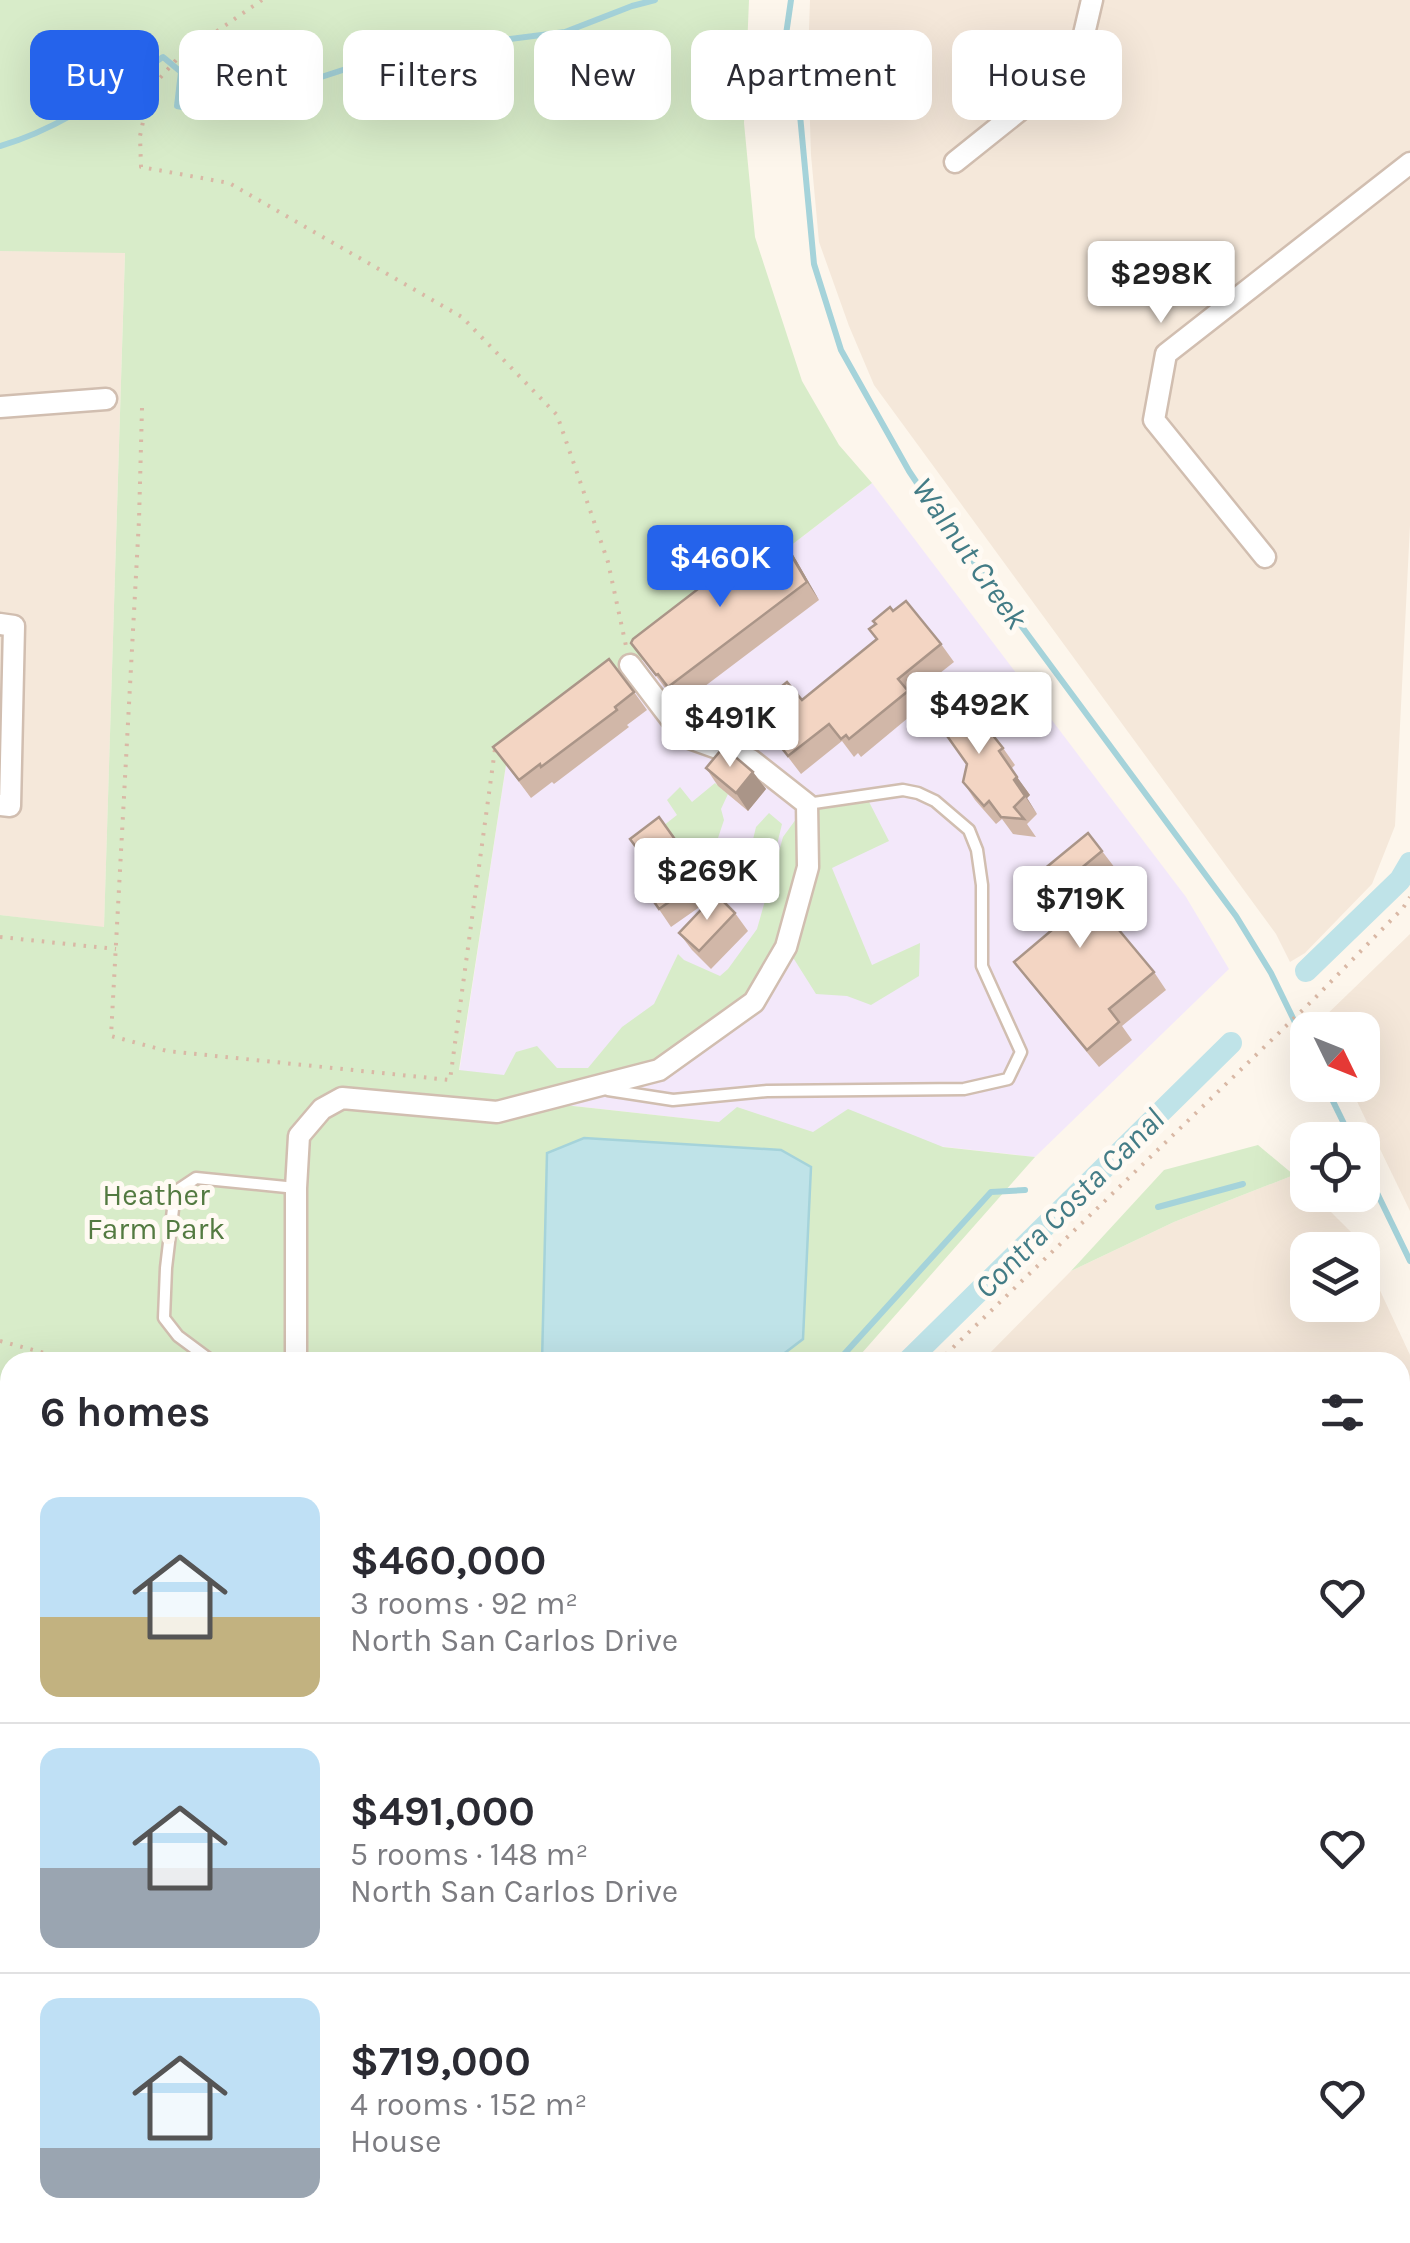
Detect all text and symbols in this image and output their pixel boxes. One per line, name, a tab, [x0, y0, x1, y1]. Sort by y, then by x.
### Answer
chip: Buy	[30, 30, 159, 120]
chip: Rent	[179, 30, 323, 120]
chip: Filters	[343, 30, 514, 120]
chip: New	[534, 30, 671, 120]
chip: Apartment	[691, 30, 932, 120]
chip: House	[952, 30, 1122, 120]
pin: $298K	[1091, 241, 1231, 326]
text: $298K	[1110, 255, 1212, 292]
water label: Walnut Creek	[904, 471, 1036, 637]
pin: $460K	[650, 525, 790, 610]
text: $460K	[669, 539, 771, 576]
pin: $492K	[909, 672, 1049, 757]
pin: $491K	[660, 685, 800, 770]
text: $492K	[929, 686, 1029, 723]
text: $491K	[684, 699, 776, 736]
pin: $269K	[637, 838, 777, 923]
text: $269K	[656, 852, 758, 889]
pin: $719K	[1010, 866, 1150, 951]
text: $719K	[1035, 880, 1125, 917]
north arrow	[1290, 1012, 1380, 1102]
map controls	[1290, 1012, 1380, 1322]
water label: Contra Costa Canal	[967, 1101, 1172, 1306]
button: locate	[1290, 1122, 1380, 1212]
park label: Heather Farm Park	[87, 1177, 225, 1247]
button: layers	[1290, 1232, 1380, 1322]
icon: filters	[1315, 1385, 1370, 1440]
text: 6 homes	[40, 1387, 210, 1437]
text: $460,000	[350, 1535, 546, 1585]
icon: home	[120, 1537, 240, 1657]
icon: heart	[1315, 1570, 1370, 1625]
text: 3 rooms · 92 m²	[350, 1585, 578, 1622]
text: North San Carlos Drive	[350, 1622, 678, 1659]
text: $491,000	[350, 1786, 535, 1836]
icon: home	[120, 1788, 240, 1908]
icon: heart	[1315, 1821, 1370, 1876]
text: 5 rooms · 148 m²	[350, 1836, 588, 1873]
text: North San Carlos Drive	[350, 1873, 678, 1910]
text: $719,000	[350, 2036, 531, 2086]
icon: home	[120, 2038, 240, 2158]
icon: heart	[1315, 2071, 1370, 2126]
text: 4 rooms · 152 m²	[350, 2086, 587, 2123]
text: House	[350, 2123, 442, 2160]

